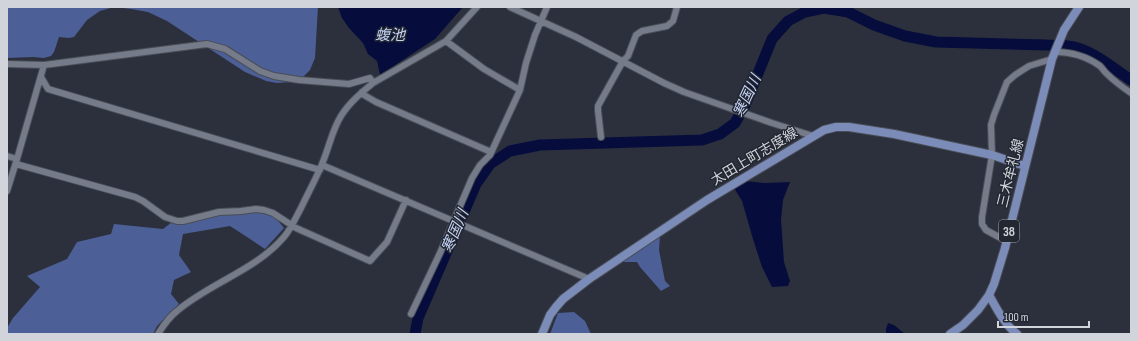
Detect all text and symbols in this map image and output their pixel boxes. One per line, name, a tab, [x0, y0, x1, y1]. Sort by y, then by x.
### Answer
water label: 蝮池	[375, 26, 407, 45]
water label: 寒国川	[729, 70, 766, 121]
street label: 太田上町志度線	[708, 124, 801, 189]
street label: 三木牟礼線	[994, 137, 1027, 209]
water label: 寒国川	[438, 205, 474, 256]
road number: 38	[999, 220, 1019, 242]
scale bar	[998, 303, 1089, 329]
text: 100 m	[1004, 310, 1029, 325]

